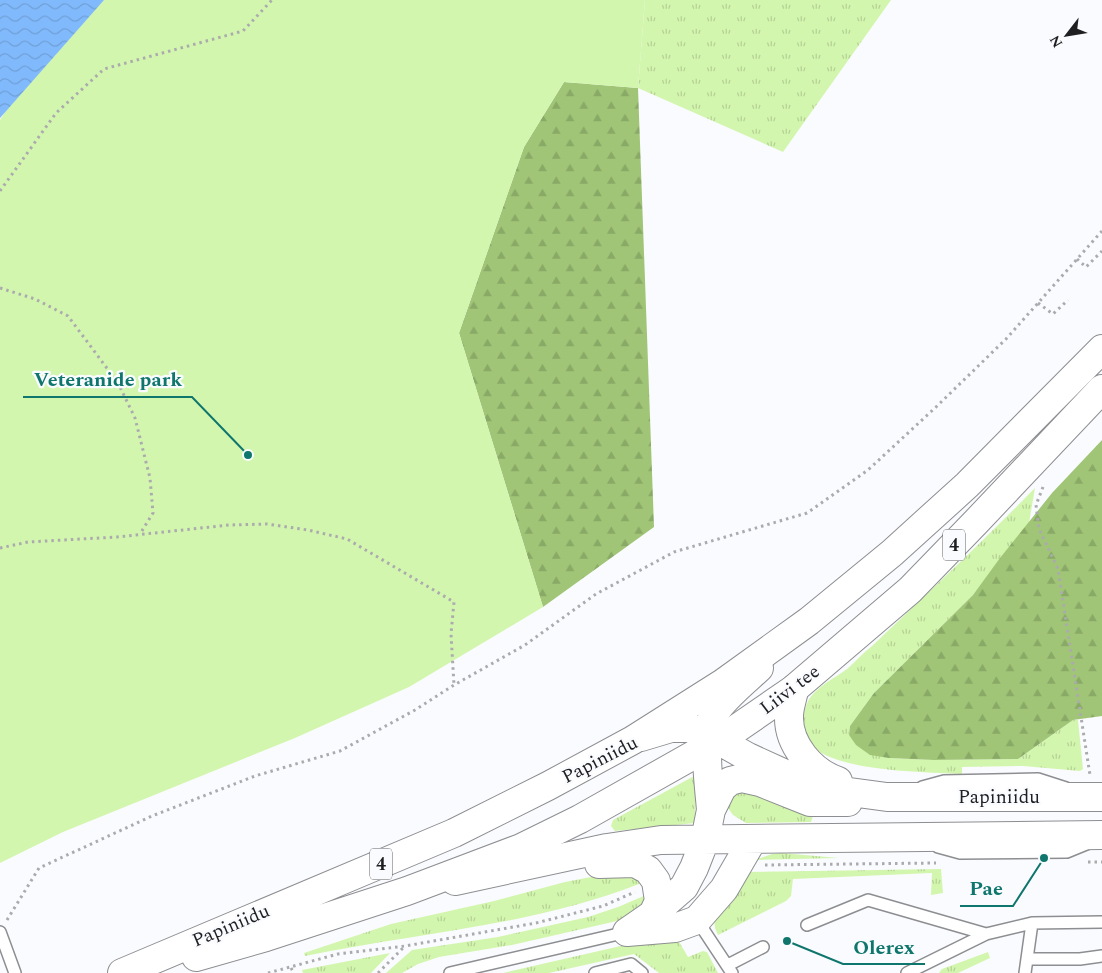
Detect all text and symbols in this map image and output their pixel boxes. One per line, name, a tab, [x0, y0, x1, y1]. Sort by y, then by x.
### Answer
north arrow	[1042, 10, 1092, 60]
text: N	[1044, 31, 1068, 52]
callout: Veteranide park	[23, 362, 192, 397]
text: Veteranide park	[34, 365, 182, 395]
road number: 4	[943, 530, 965, 560]
street label: Liivi tee	[754, 658, 826, 722]
street label: Papiniidu	[557, 728, 643, 792]
street label: Papiniidu	[958, 783, 1040, 812]
road number: 4	[370, 849, 392, 880]
callout: Pae	[960, 871, 1013, 906]
text: Pae	[969, 874, 1003, 904]
street label: Papiniidu	[188, 897, 275, 955]
callout: Olerex	[843, 929, 925, 964]
text: Olerex	[853, 933, 915, 963]

